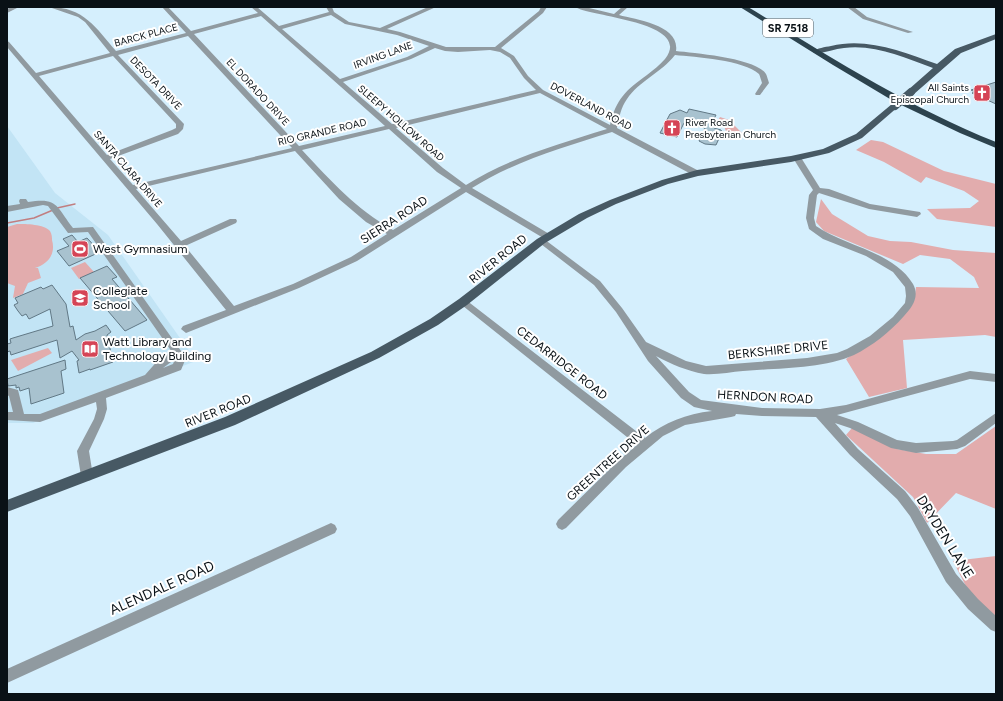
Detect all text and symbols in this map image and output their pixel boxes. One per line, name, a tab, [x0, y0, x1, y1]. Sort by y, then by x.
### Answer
road number: SR 7518	[763, 19, 813, 37]
street label: BARCK PLACE	[113, 20, 179, 50]
street label: IRVING LANE	[352, 38, 414, 72]
street label: DESOTA DRIVE	[127, 54, 185, 113]
street label: EL DORADO DRIVE	[224, 56, 293, 128]
street label: DOVERLAND ROAD	[548, 79, 634, 133]
place label: All Saints Episcopal Church	[891, 81, 969, 106]
street label: SLEEPY HOLLOW ROAD	[355, 82, 447, 164]
church icon: All Saints Episcopal Church	[972, 83, 992, 103]
street label: RIO GRANDE ROAD	[276, 115, 368, 149]
place label: River Road Presbyterian Church	[685, 116, 776, 141]
church icon: River Road Presbyterian Church	[662, 118, 682, 138]
street label: SANTA CLARA DRIVE	[91, 128, 165, 210]
street label: SIERRA ROAD	[358, 193, 430, 247]
street label: RIVER ROAD	[466, 232, 530, 286]
sports icon: West Gymnasium	[70, 239, 90, 259]
place label: West Gymnasium	[93, 242, 187, 256]
place label: Collegiate School	[93, 284, 148, 312]
school or university icon: Collegiate School	[70, 288, 90, 308]
street label: CEDARRIDGE ROAD	[514, 323, 610, 403]
place label: Watt Library and Technology Building	[103, 335, 211, 363]
street label: BERKSHIRE DRIVE	[727, 338, 829, 362]
library icon: Watt Library and Technology Building	[80, 339, 100, 359]
street label: HERNDON ROAD	[717, 387, 813, 407]
street label: RIVER ROAD	[183, 391, 253, 431]
street label: GREENTREE DRIVE	[564, 422, 652, 504]
street label: DRYDEN LANE	[913, 492, 977, 582]
street label: ALENDALE ROAD	[107, 557, 217, 619]

